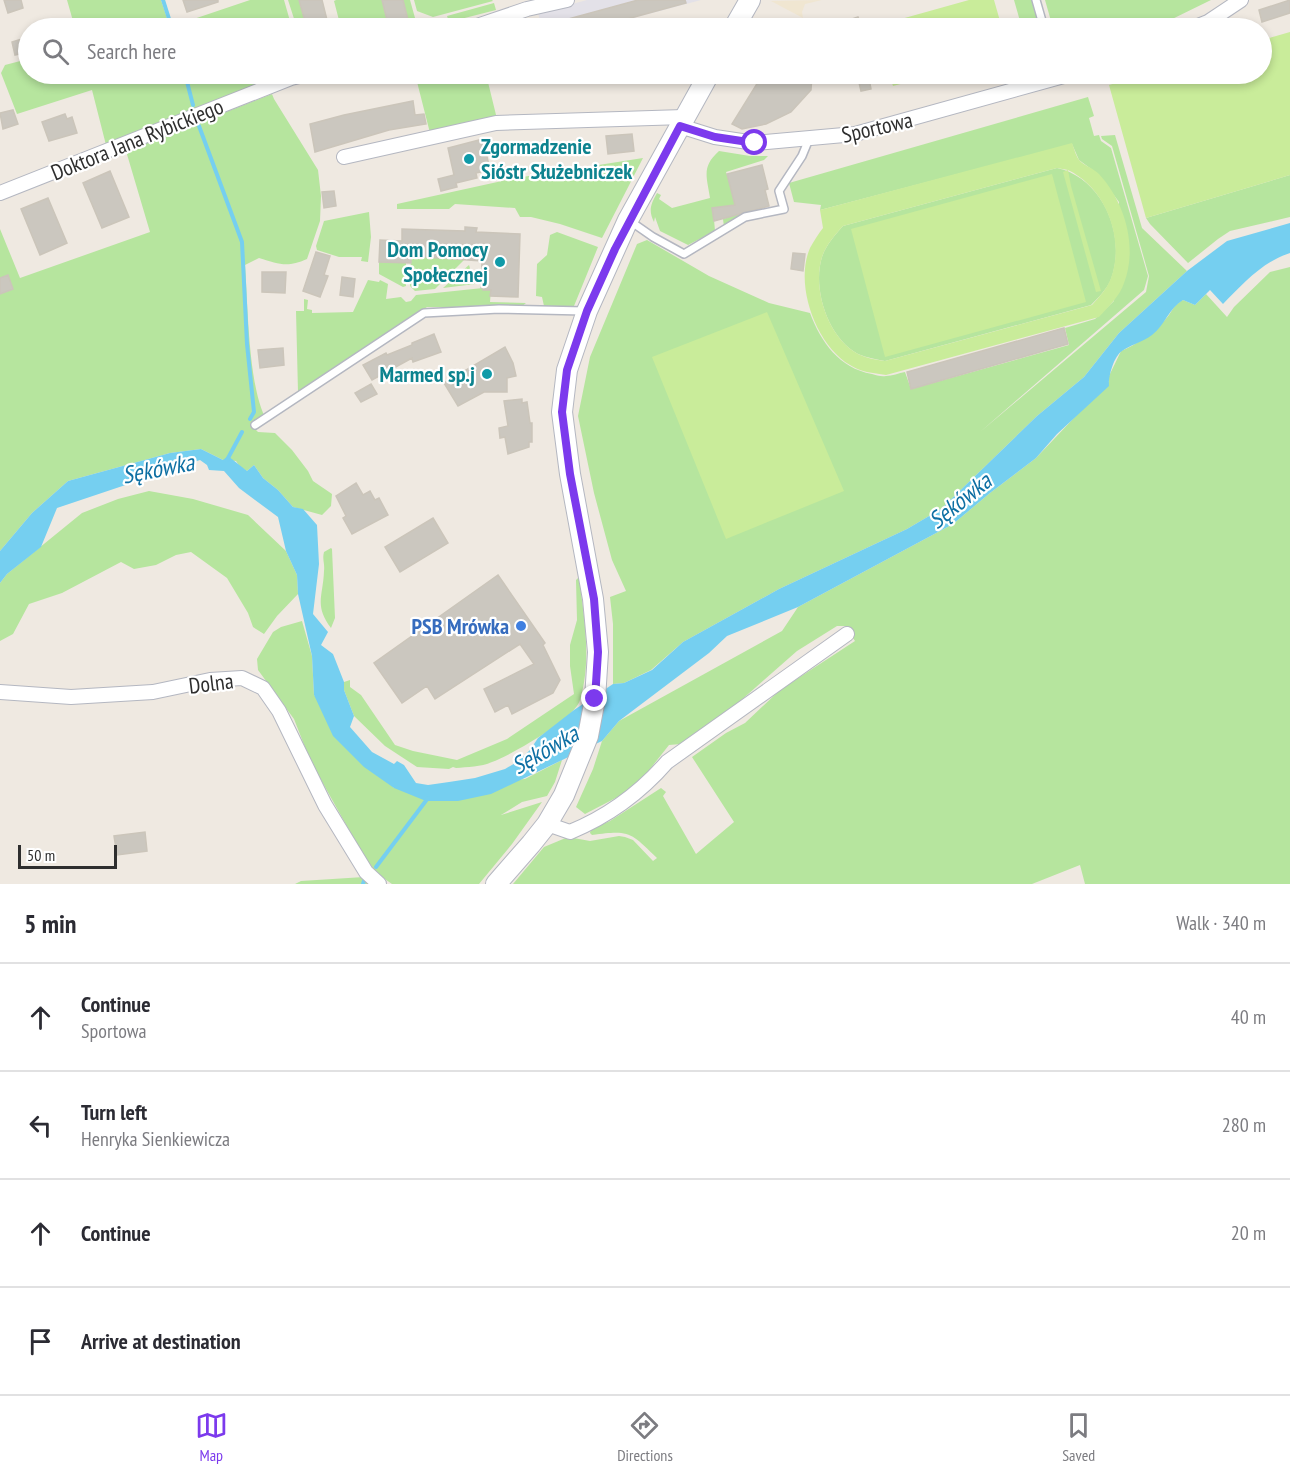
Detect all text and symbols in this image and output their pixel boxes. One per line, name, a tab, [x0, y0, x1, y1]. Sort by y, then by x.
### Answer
search box	[18, 18, 1272, 84]
icon: search	[39, 35, 72, 68]
text: Search here	[87, 37, 176, 65]
street label: Doktora Jana Rybickiego	[47, 92, 227, 186]
street label: Sportowa	[839, 105, 915, 149]
route start	[741, 129, 767, 155]
place label: Zgormadzenie Sióstr Służebniczek	[481, 132, 633, 185]
marker: Zgormadzenie Sióstr Służebniczek	[462, 152, 476, 166]
place label: Dom Pomocy Społecznej	[387, 235, 489, 288]
marker: Dom Pomocy Społecznej	[493, 255, 507, 269]
place label: Marmed sp.j	[380, 360, 475, 388]
marker: Marmed sp.j	[480, 367, 494, 381]
water label: Sękówka	[119, 446, 198, 491]
water label: Sękówka	[922, 465, 999, 535]
place label: PSB Mrówka	[412, 612, 509, 640]
marker: PSB Mrówka	[514, 619, 528, 633]
street label: Dolna	[187, 666, 235, 700]
route end	[581, 685, 607, 711]
water label: Sękówka	[506, 717, 585, 781]
scale bar	[18, 842, 117, 870]
text: 50 m	[27, 845, 55, 865]
text: 5 min	[24, 907, 77, 940]
text: Walk · 340 m	[1176, 910, 1266, 936]
text: Continue	[81, 990, 151, 1018]
icon: ahead	[24, 1001, 57, 1034]
text: 40 m	[1231, 1004, 1266, 1030]
text: Sportowa	[81, 1018, 146, 1044]
text: Turn left	[81, 1098, 147, 1126]
icon: left	[24, 1109, 57, 1142]
text: 280 m	[1222, 1112, 1266, 1138]
text: Henryka Sienkiewicza	[81, 1126, 230, 1152]
icon: ahead	[24, 1217, 57, 1250]
text: Continue	[81, 1219, 151, 1247]
text: 20 m	[1231, 1220, 1266, 1246]
icon: arrive	[24, 1325, 57, 1358]
text: Arrive at destination	[81, 1327, 241, 1355]
tab: Map	[195, 1409, 228, 1465]
tab: Directions	[617, 1409, 673, 1465]
tab: Saved	[1062, 1409, 1095, 1465]

